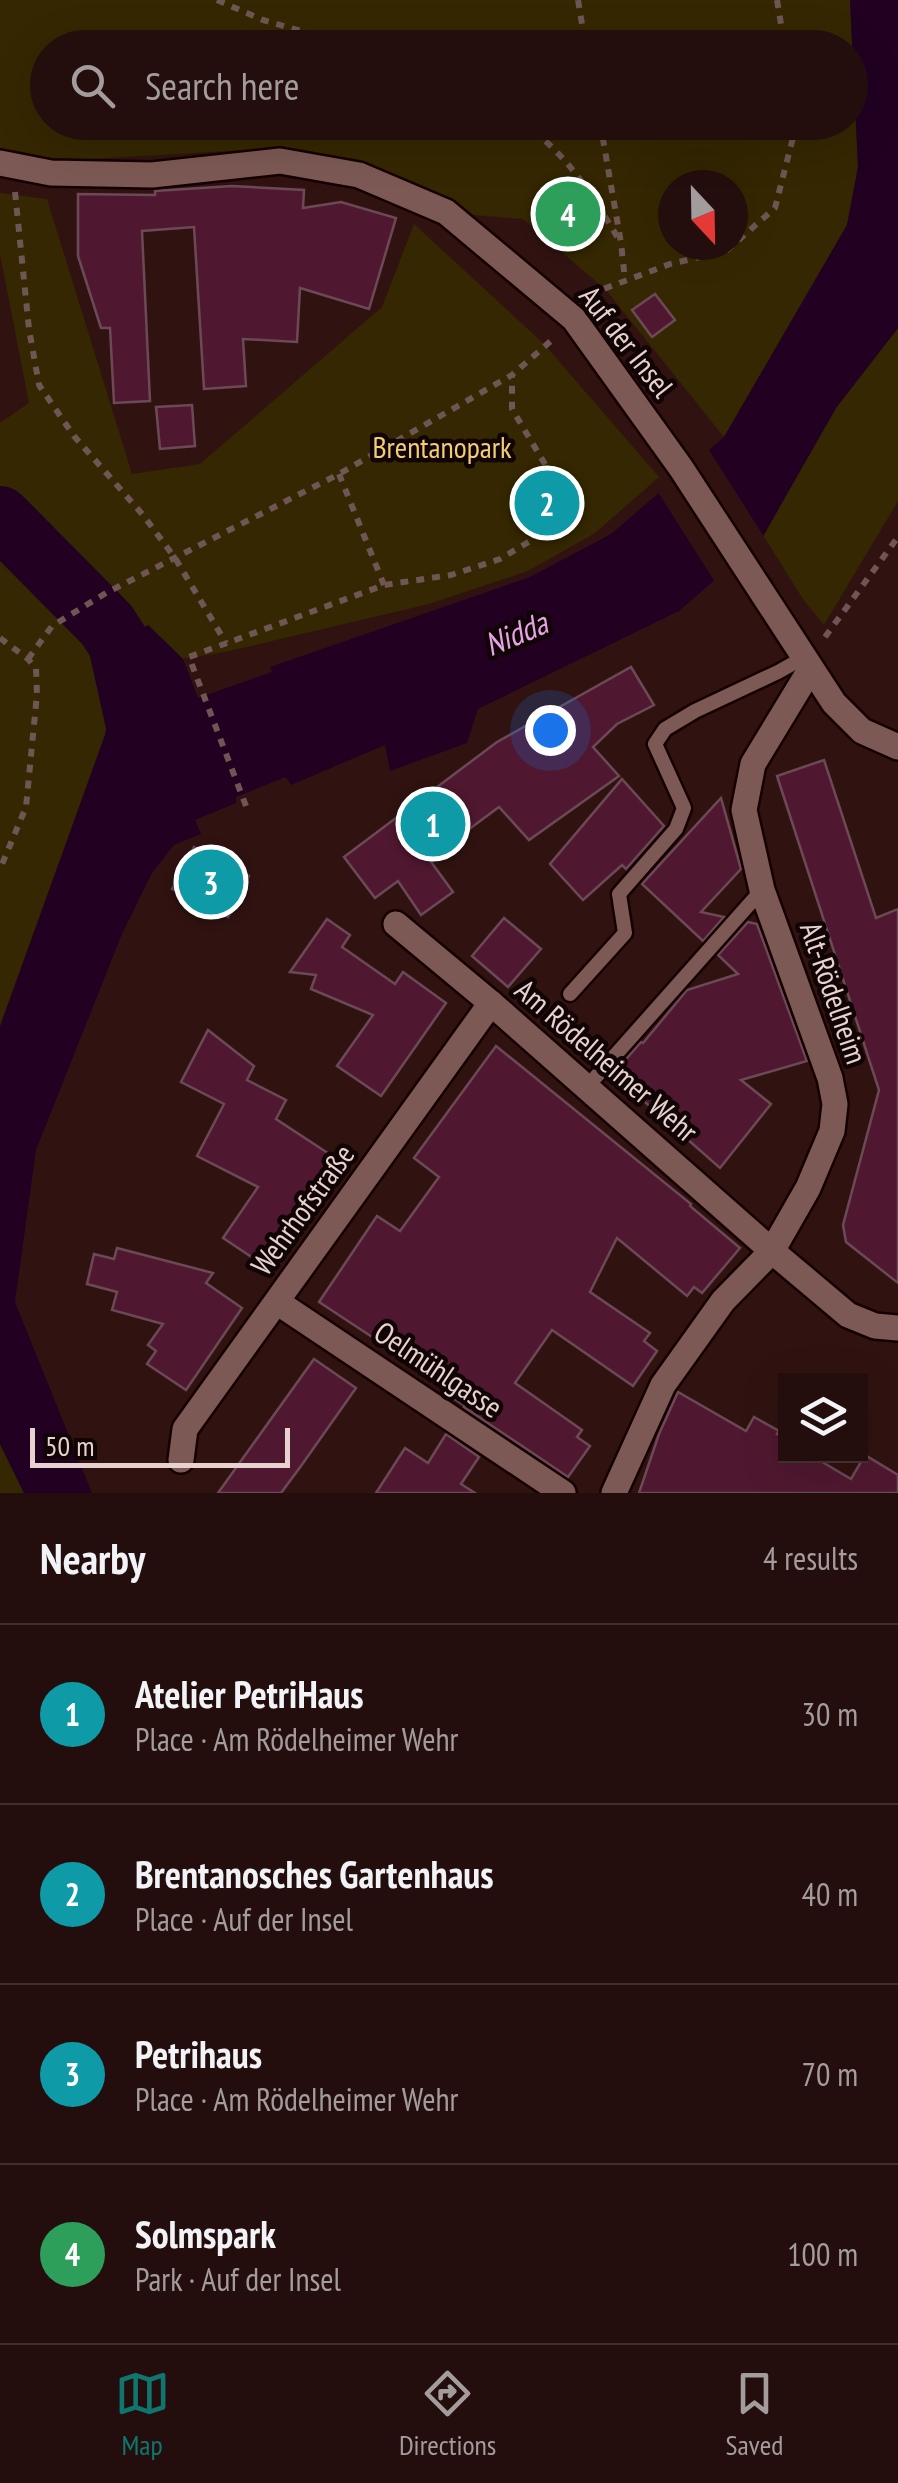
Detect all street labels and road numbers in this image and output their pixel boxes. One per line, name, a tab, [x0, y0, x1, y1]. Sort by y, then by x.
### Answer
street label: Auf der Insel	[572, 277, 683, 405]
street label: Alt-Rödelheim	[792, 916, 877, 1069]
street label: Am Rödelheimer Wehr	[508, 970, 707, 1150]
street label: Wehrhofstraße	[241, 1136, 362, 1282]
street label: Oelmühlgasse	[367, 1312, 510, 1426]

